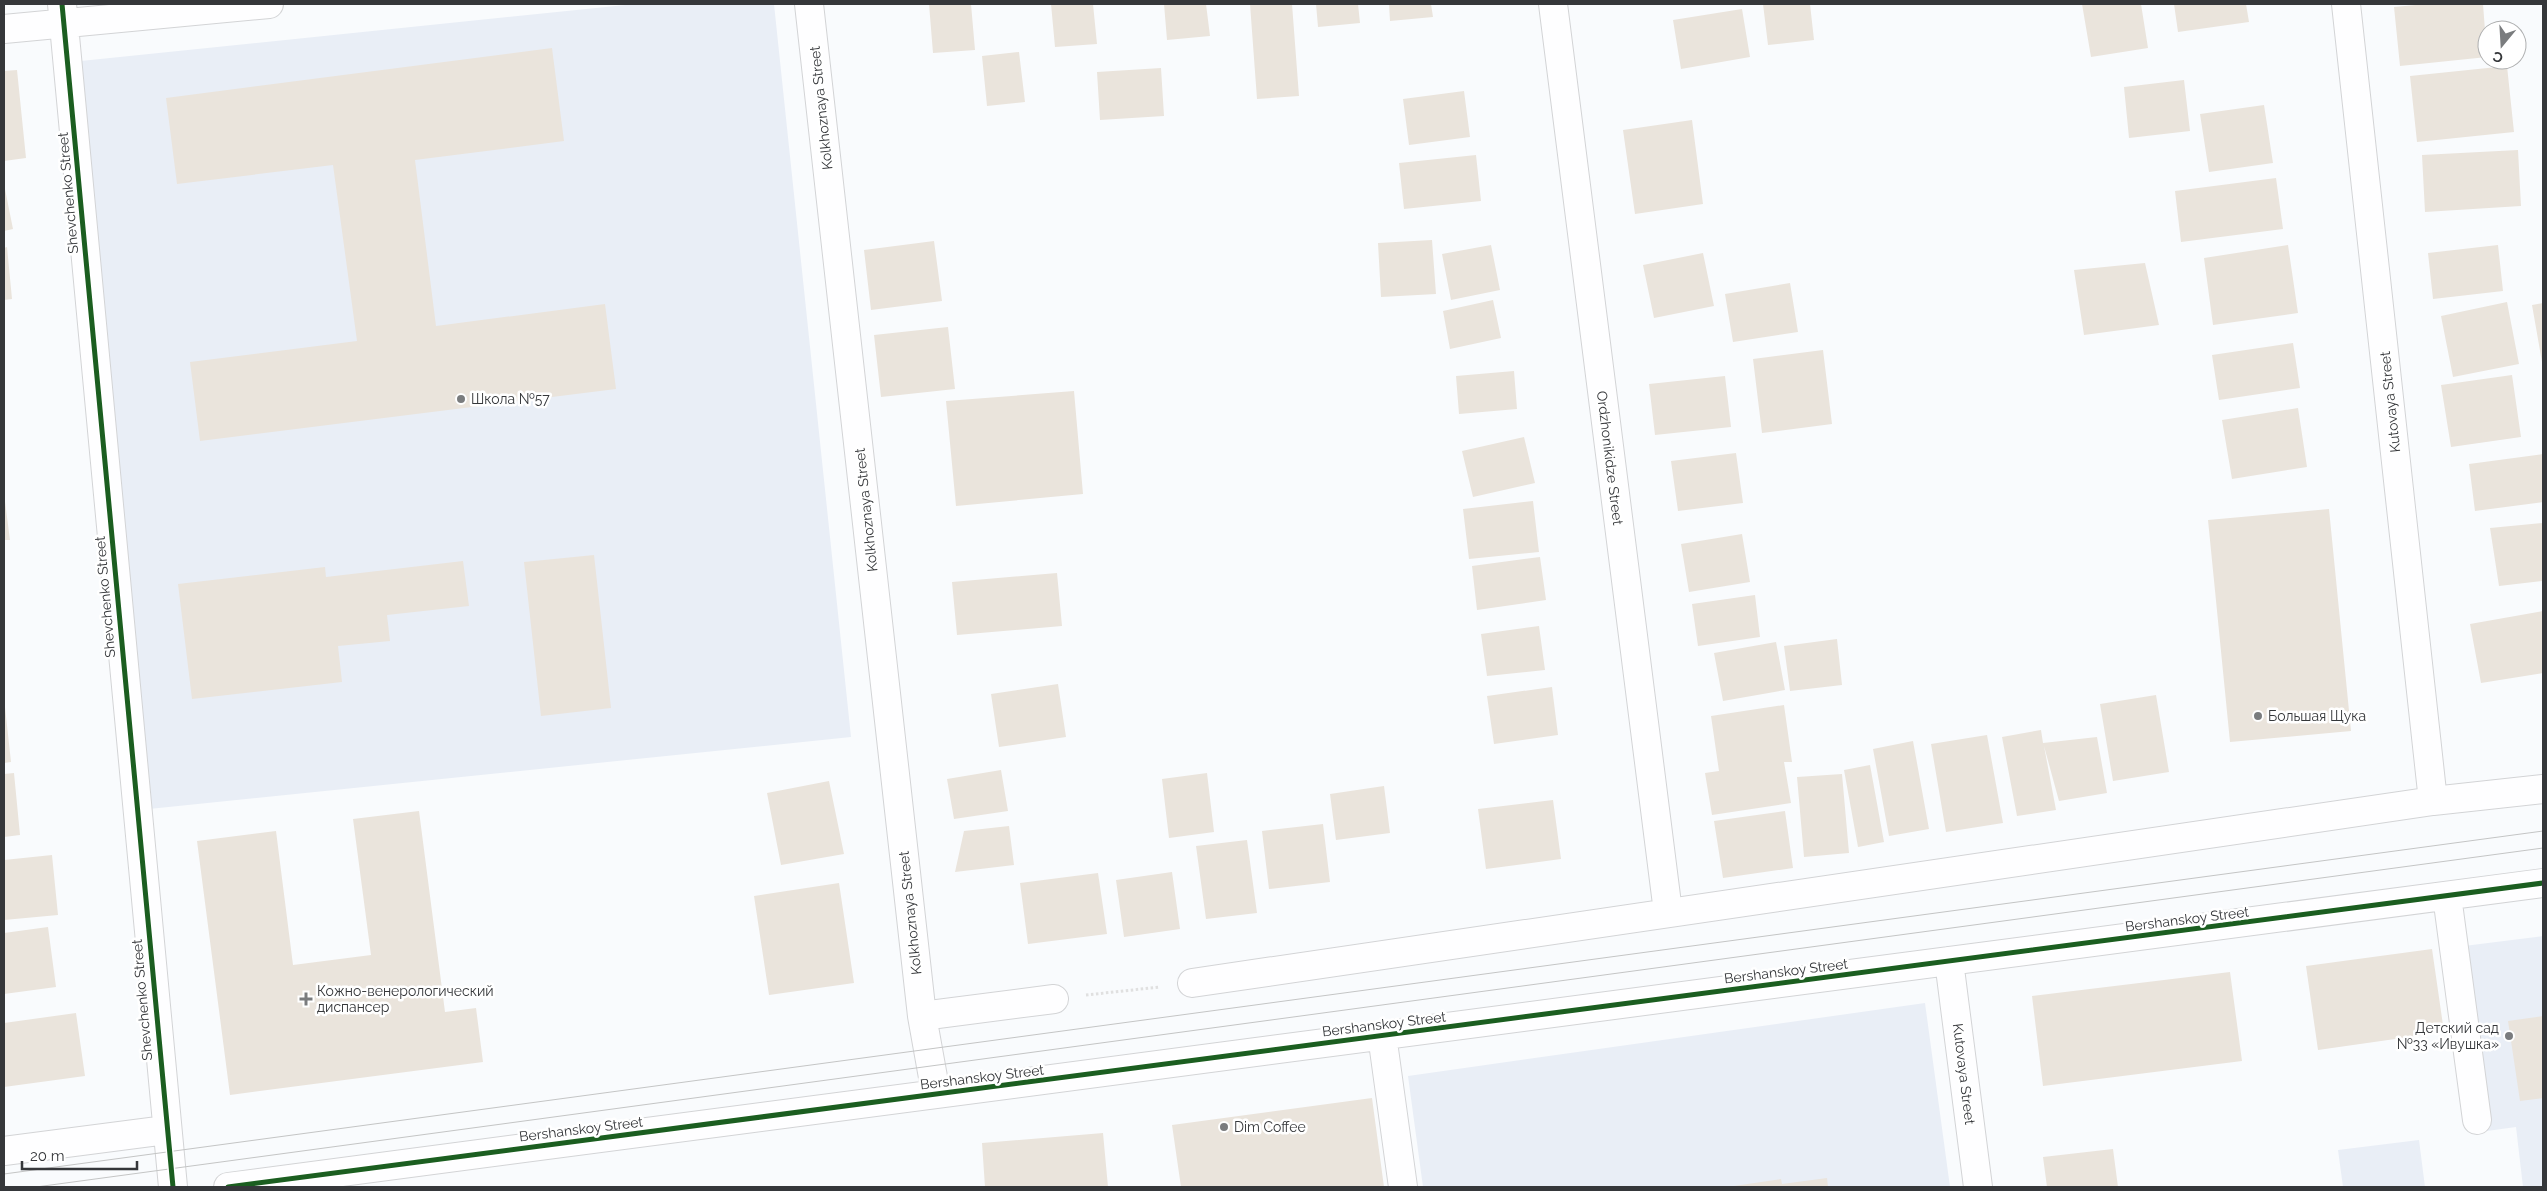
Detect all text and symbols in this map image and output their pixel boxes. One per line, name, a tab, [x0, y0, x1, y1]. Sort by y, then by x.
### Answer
north arrow	[2477, 20, 2527, 70]
street label: Kolkhoznaya Street	[807, 45, 835, 171]
text: С	[2491, 48, 2505, 66]
street label: Shevchenko Street	[55, 131, 81, 254]
street label: Kutovaya Street	[2377, 350, 2403, 453]
street label: Ordzhonikidze Street	[1594, 390, 1626, 526]
place label: Школа №57	[471, 391, 550, 407]
marker: Школа №57	[455, 393, 467, 405]
street label: Kolkhoznaya Street	[852, 447, 880, 573]
street label: Shevchenko Street	[92, 535, 118, 658]
place label: Большая Щука	[2268, 708, 2366, 724]
marker: Большая Щука	[2252, 710, 2264, 722]
street label: Kolkhoznaya Street	[896, 850, 924, 976]
street label: Bershanskoy Street	[2124, 903, 2250, 935]
street label: Shevchenko Street	[129, 938, 155, 1061]
street label: Bershanskoy Street	[1723, 955, 1849, 987]
place label: Кожно-венерологический диспансер	[317, 983, 494, 1015]
marker: Кожно-венерологический диспансер	[299, 992, 313, 1006]
street label: Bershanskoy Street	[1321, 1008, 1447, 1040]
place label: Детский сад №33 «Ивушка»	[2397, 1020, 2499, 1052]
street label: Kutovaya Street	[1950, 1022, 1978, 1126]
marker: Детский сад №33 «Ивушка»	[2503, 1030, 2515, 1042]
street label: Bershanskoy Street	[919, 1061, 1045, 1093]
street label: Bershanskoy Street	[518, 1113, 644, 1145]
place label: Dim Coffee	[1234, 1119, 1306, 1135]
marker: Dim Coffee	[1218, 1121, 1230, 1133]
scale bar	[22, 1138, 138, 1170]
text: 20 m	[30, 1147, 65, 1165]

